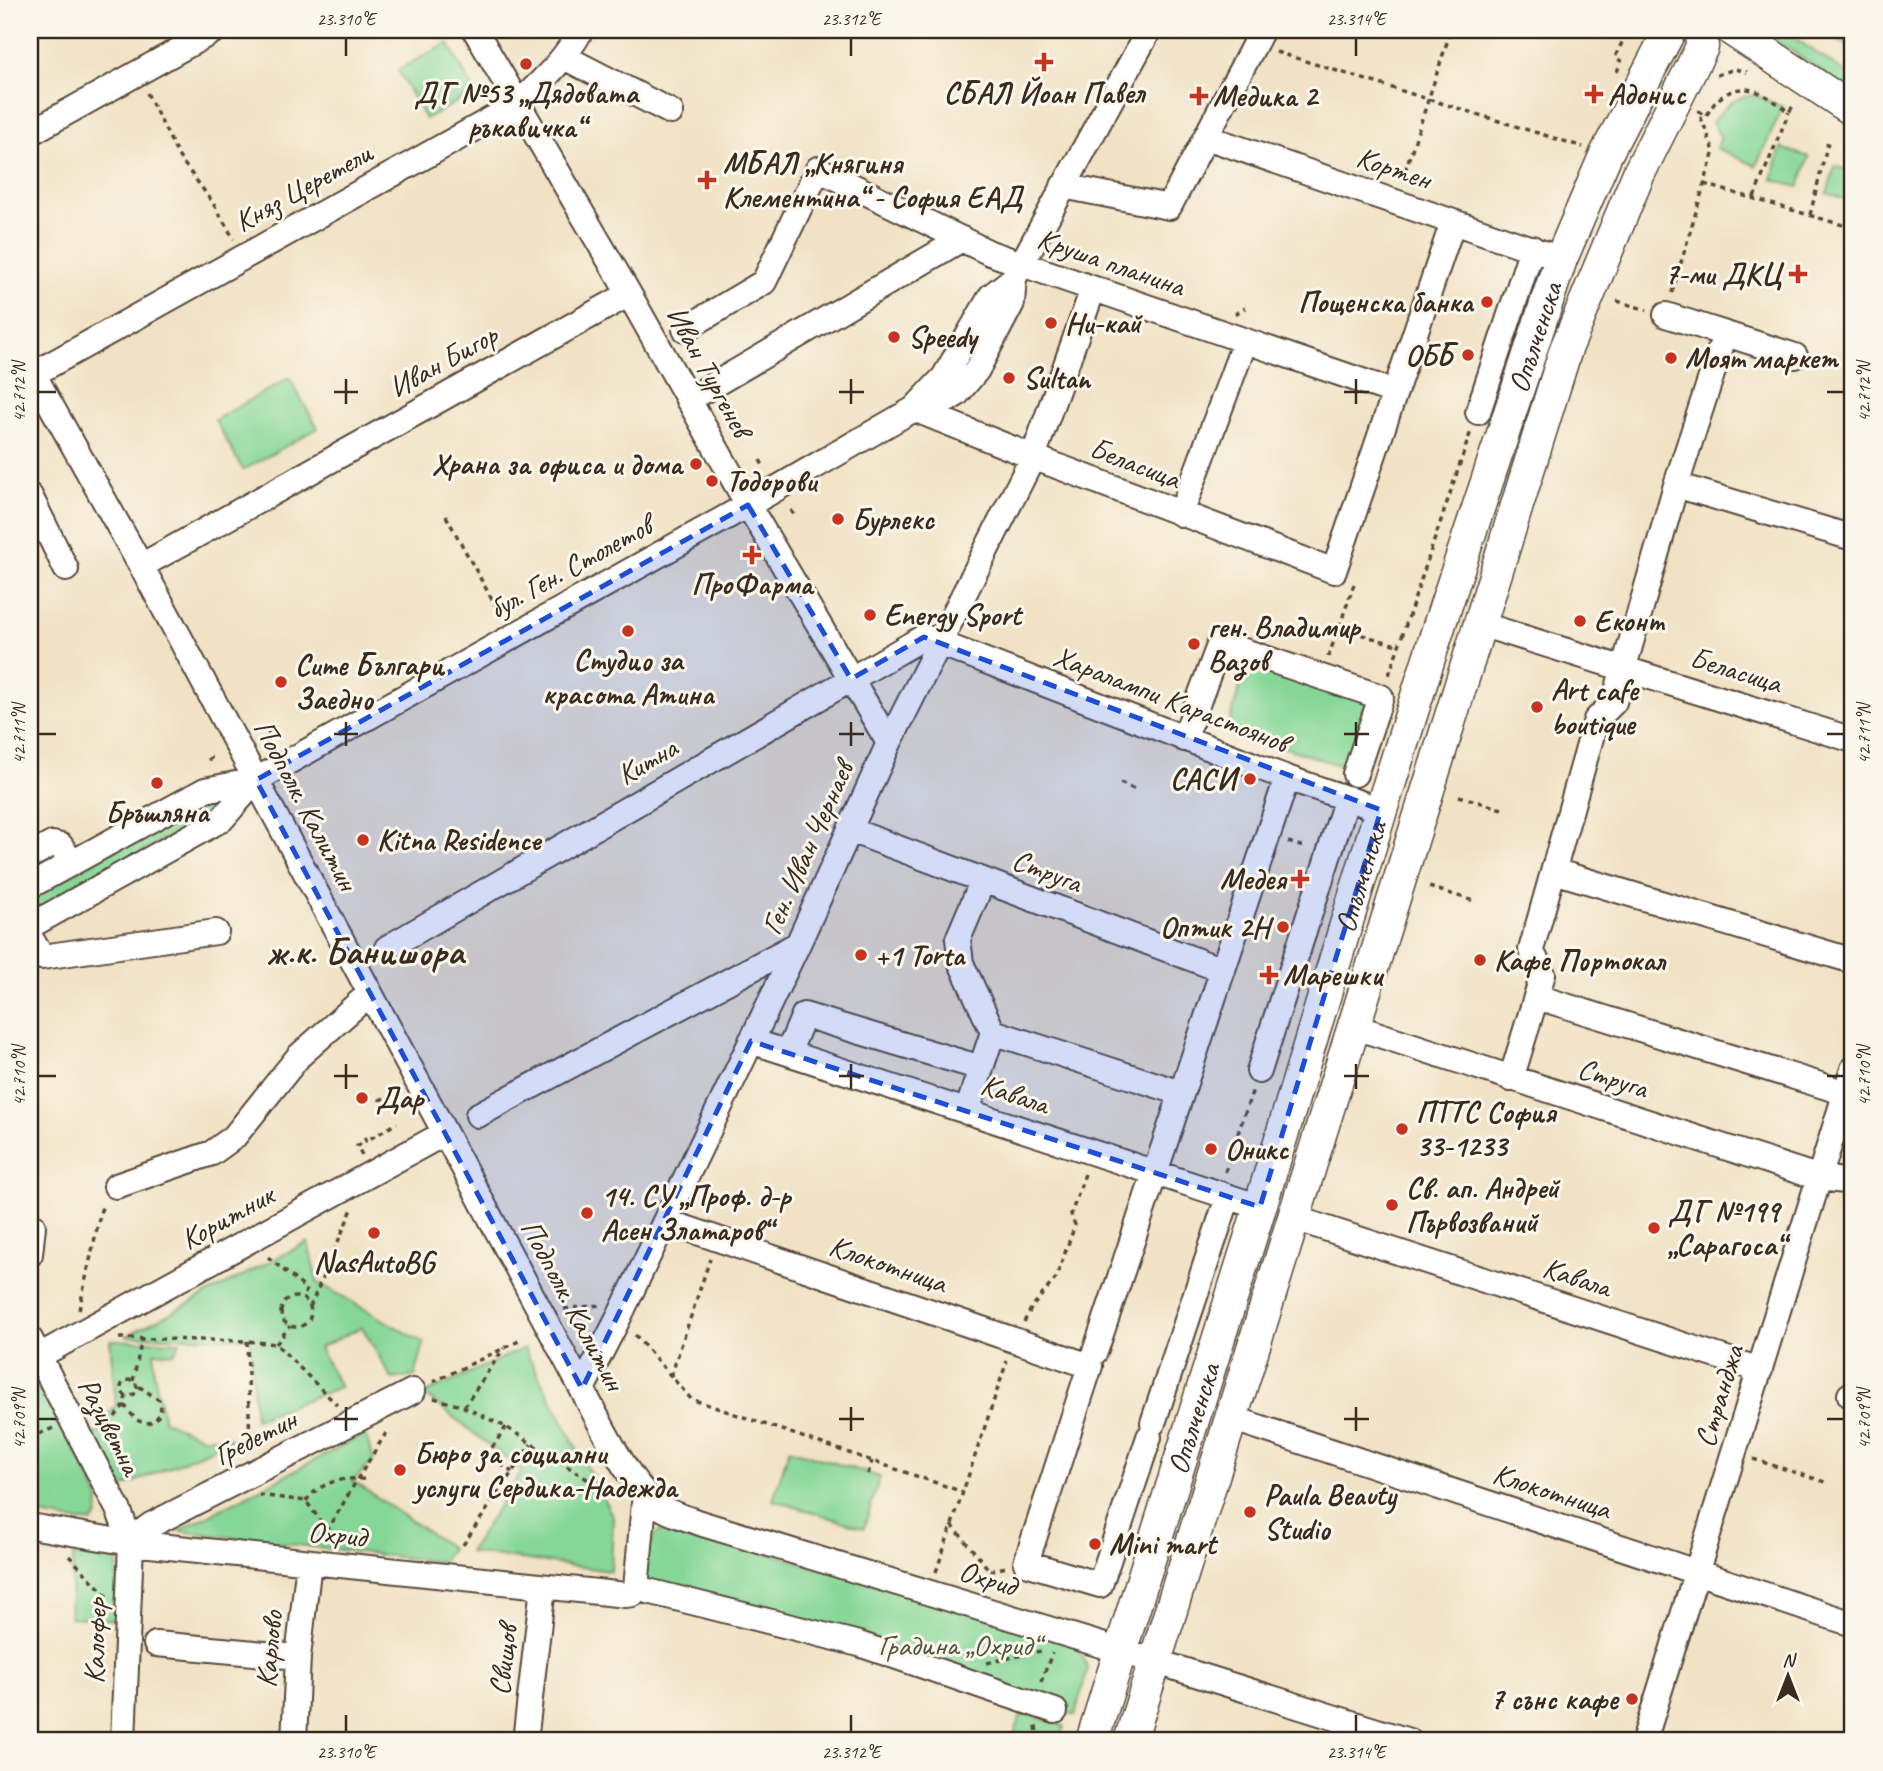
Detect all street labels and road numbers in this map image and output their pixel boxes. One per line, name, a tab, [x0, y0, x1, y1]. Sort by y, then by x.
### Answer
street label: Княз Церетели	[227, 133, 380, 240]
street label: Кортен	[1352, 138, 1439, 199]
street label: Круша планина	[1032, 219, 1191, 306]
street label: Опълченска	[1499, 275, 1572, 397]
street label: Иван Тургенев	[658, 299, 763, 448]
street label: Иван Бигор	[382, 315, 506, 406]
street label: Беласица	[1084, 428, 1187, 498]
street label: бул. Ген. Столетов	[482, 503, 664, 627]
street label: Харалампи Карастоянов	[1048, 637, 1299, 763]
street label: Беласица	[1686, 638, 1788, 702]
street label: Подполк. Калитин	[245, 713, 368, 899]
street label: Китна	[610, 728, 686, 793]
street label: Ген. Иван Чернаев	[752, 751, 864, 940]
street label: Опълченска	[1326, 815, 1396, 937]
street label: Струга	[1007, 841, 1089, 902]
street label: Струга	[1573, 1049, 1655, 1108]
street label: Кавала	[976, 1065, 1056, 1124]
street label: Коритник	[174, 1175, 283, 1258]
street label: Подполк. Калитин	[512, 1213, 635, 1399]
street label: Клокотница	[824, 1226, 954, 1302]
street label: Кавала	[1538, 1248, 1618, 1307]
street label: Странджа	[1686, 1339, 1753, 1452]
street label: Опълченска	[1158, 1357, 1229, 1479]
street label: Разцветна	[69, 1371, 152, 1483]
street label: Гредетин	[207, 1399, 304, 1474]
street label: Клокотница	[1488, 1454, 1618, 1528]
street label: Охрид	[306, 1512, 371, 1556]
street label: Охрид	[955, 1551, 1024, 1606]
street label: Калофер	[75, 1596, 116, 1684]
street label: Карлово	[247, 1608, 291, 1689]
street label: Свищов	[480, 1617, 527, 1697]

